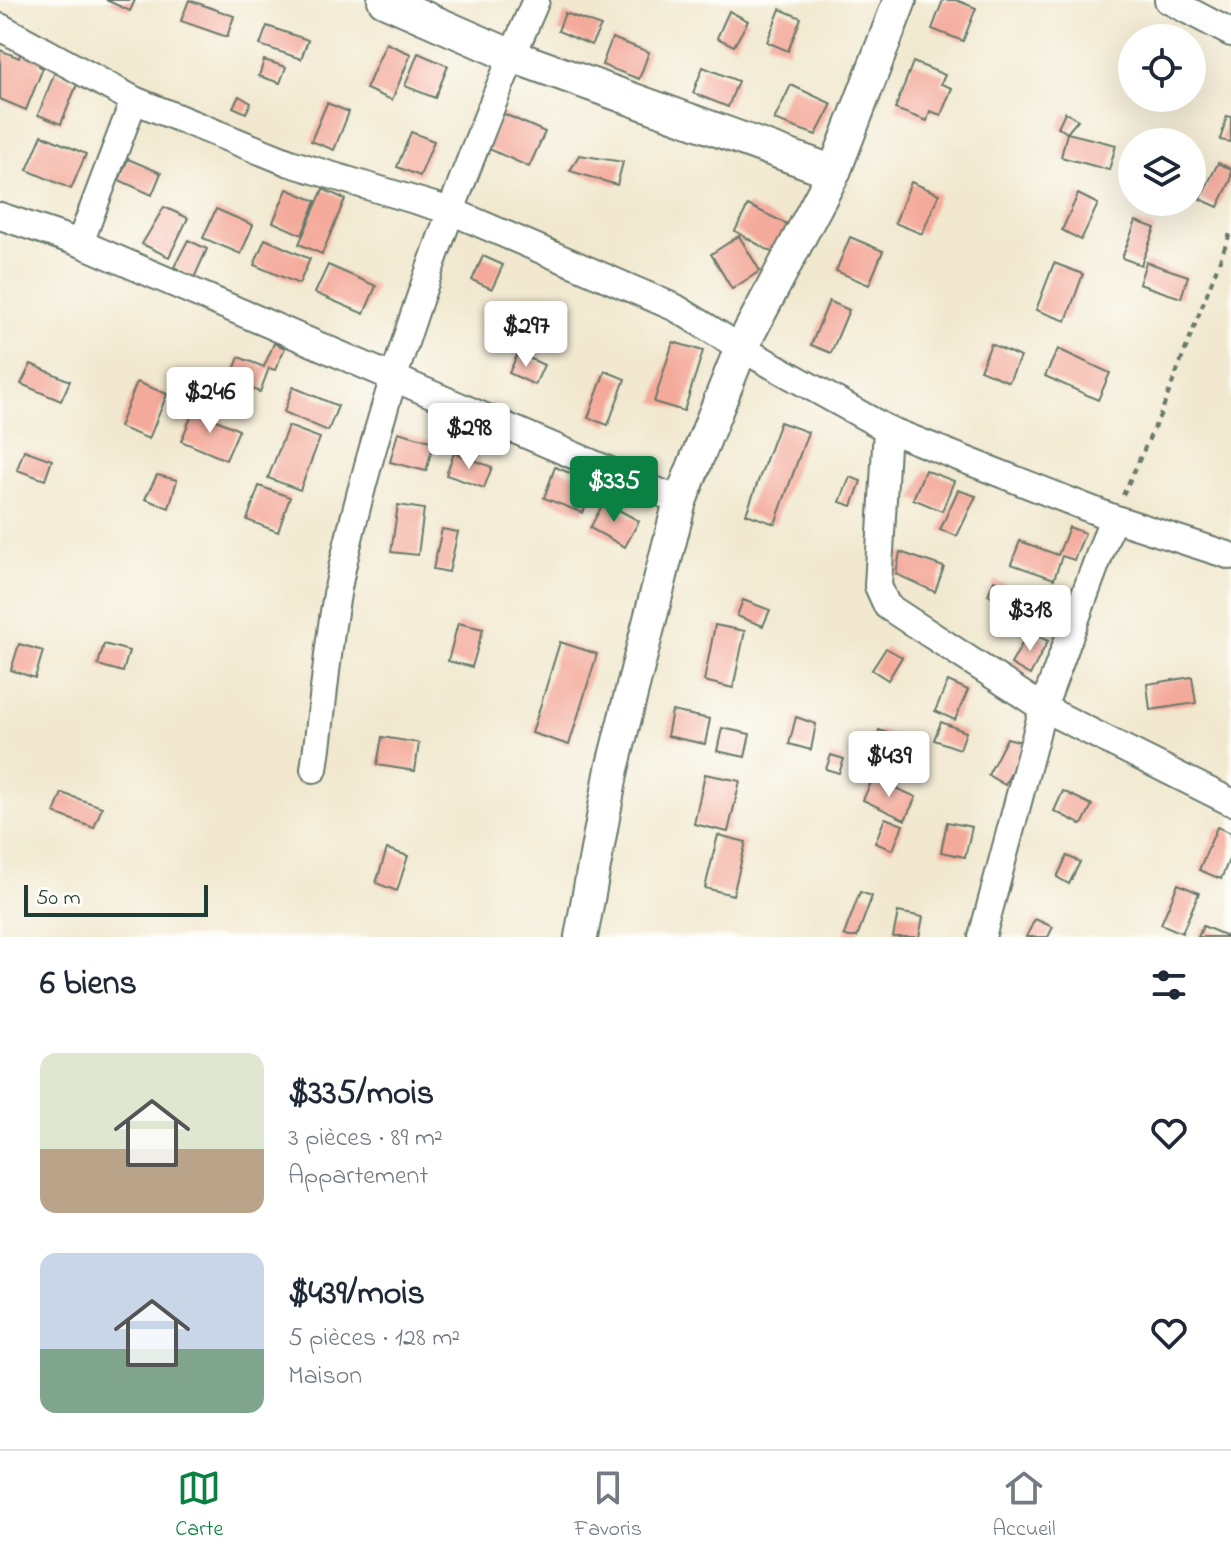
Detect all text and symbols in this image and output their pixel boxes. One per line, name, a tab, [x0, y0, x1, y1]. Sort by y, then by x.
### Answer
map controls	[1118, 24, 1206, 216]
button: locate	[1118, 24, 1206, 112]
button: layers	[1118, 128, 1206, 216]
pin: $297	[479, 301, 573, 369]
text: $297	[502, 308, 550, 346]
pin: $246	[163, 367, 257, 435]
text: $246	[185, 374, 235, 412]
pin: $298	[422, 403, 516, 471]
text: $298	[446, 410, 492, 448]
pin: $335	[567, 456, 661, 524]
text: $335	[588, 463, 640, 501]
pin: $318	[983, 585, 1077, 653]
text: $318	[1008, 592, 1052, 630]
pin: $439	[842, 731, 936, 799]
text: $439	[866, 738, 912, 776]
scale bar	[24, 881, 208, 917]
text: 50 m	[36, 883, 81, 915]
text: 6 biens	[40, 960, 137, 1010]
icon: filters	[1147, 963, 1191, 1007]
text: $335/mois	[288, 1070, 434, 1120]
icon: home	[104, 1085, 200, 1181]
icon: heart	[1147, 1111, 1191, 1155]
text: 3 pièces · 89 m²	[288, 1120, 443, 1158]
text: Appartement	[288, 1158, 428, 1196]
text: $439/mois	[288, 1270, 425, 1320]
icon: home	[104, 1285, 200, 1381]
icon: heart	[1147, 1311, 1191, 1355]
text: 5 pièces · 128 m²	[288, 1320, 460, 1358]
text: Maison	[288, 1358, 362, 1396]
tab: Carte	[175, 1466, 223, 1546]
tab: Favoris	[574, 1466, 642, 1546]
tab: Accueil	[993, 1466, 1056, 1546]

